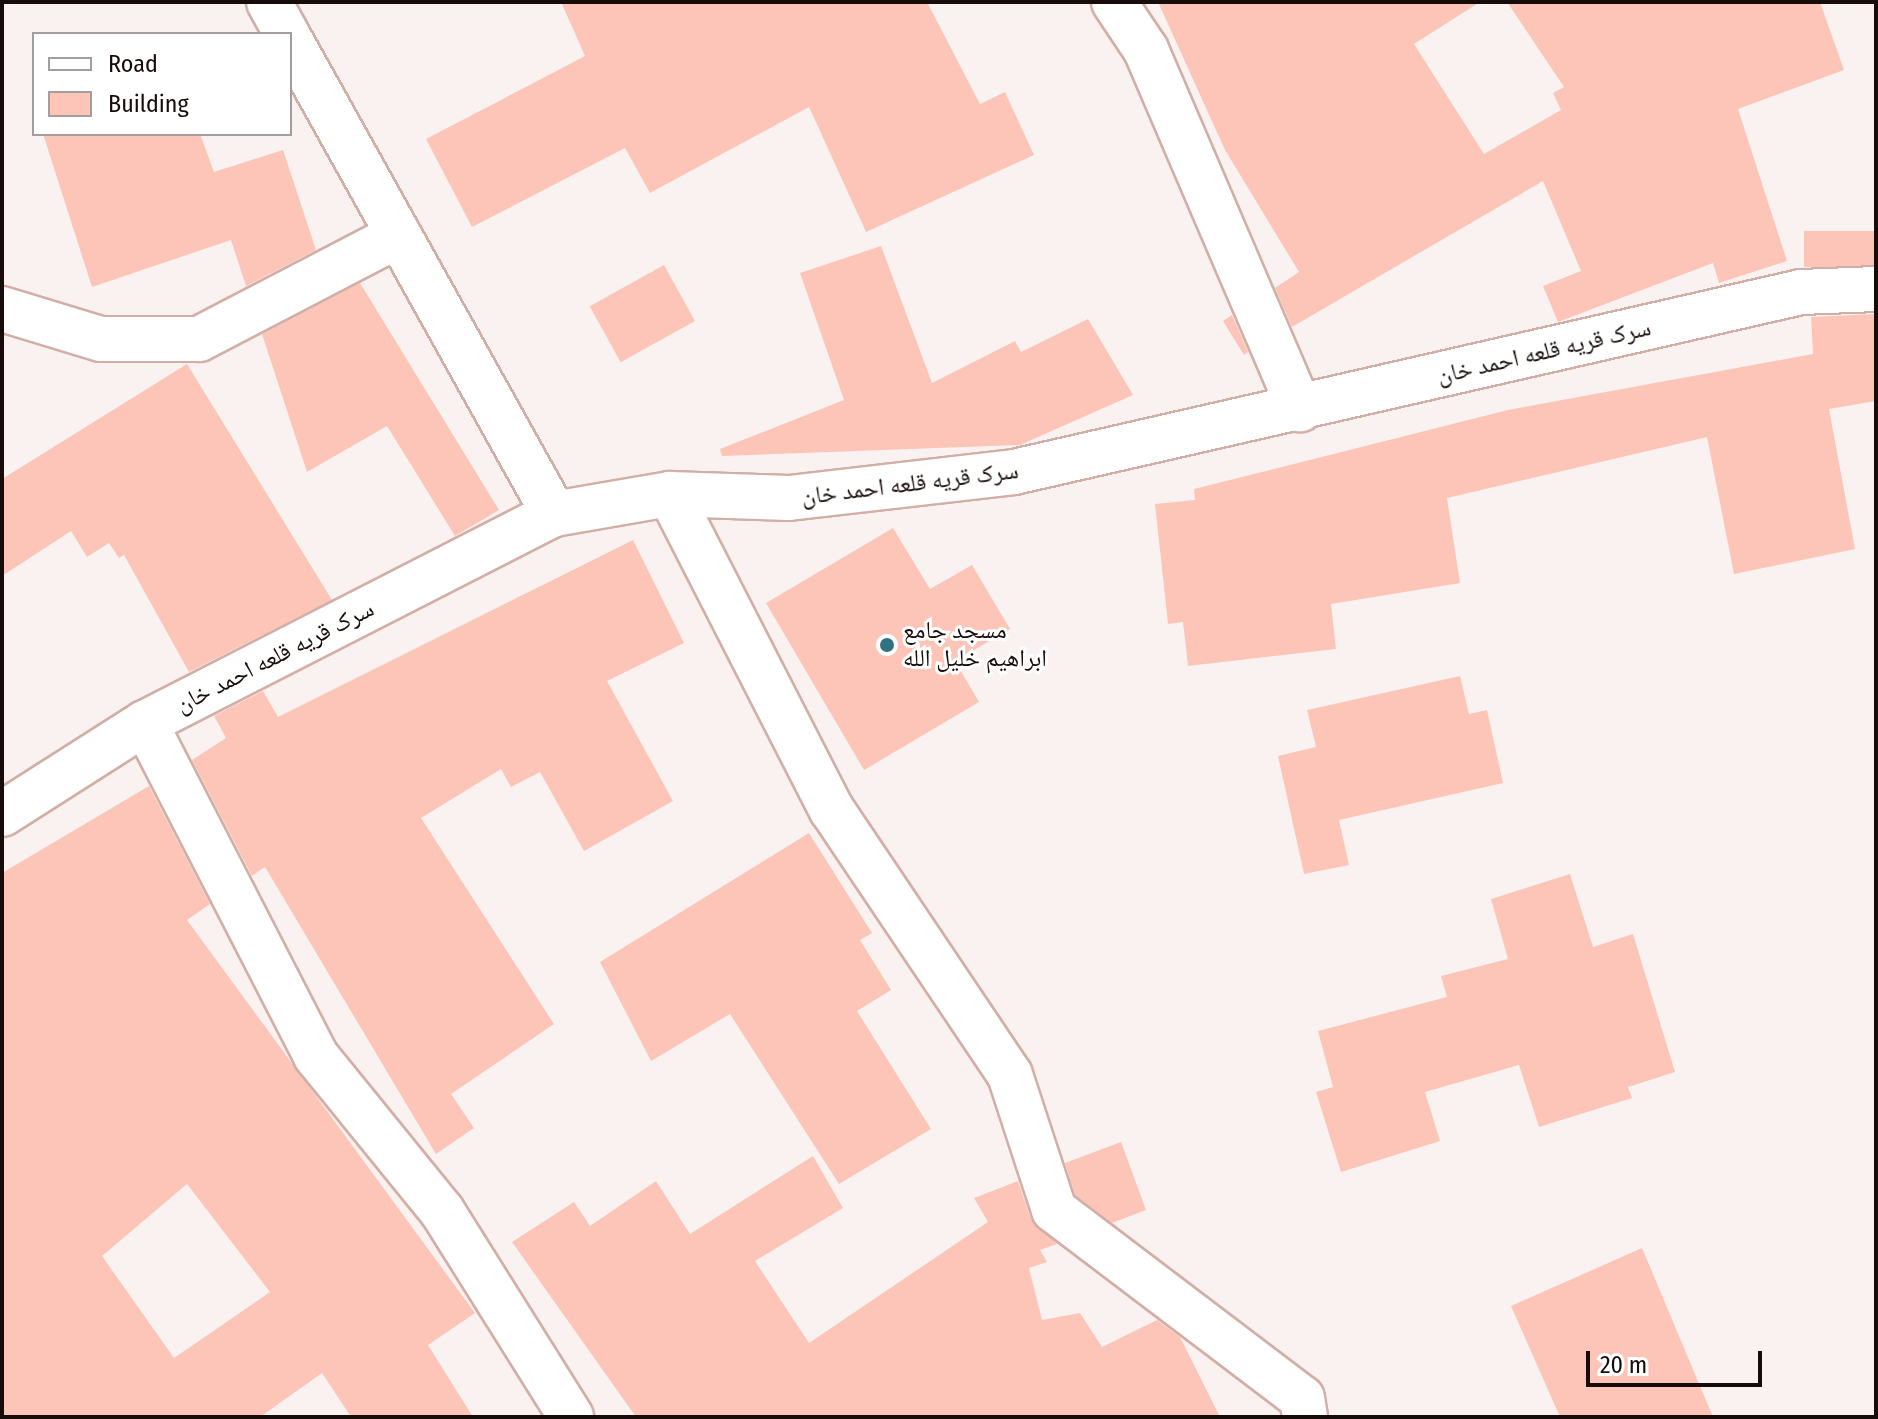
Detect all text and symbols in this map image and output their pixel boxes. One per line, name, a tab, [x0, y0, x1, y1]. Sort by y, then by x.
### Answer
legend	[32, 32, 292, 136]
text: Road	[108, 50, 158, 78]
text: Building	[108, 90, 189, 118]
street label: سرک قریه قلعه احمد خان	[1434, 313, 1654, 391]
street label: سرک قریه قلعه احمد خان	[800, 456, 1020, 512]
street label: سرک قریه قلعه احمد خان	[171, 595, 379, 719]
place label: مسجد جامع ابراهیم خلیل الله	[903, 617, 1047, 673]
marker: مسجد جامع ابراهیم خلیل الله	[878, 636, 896, 654]
scale bar	[1590, 1335, 1766, 1385]
text: 20 m	[1600, 1351, 1647, 1379]

